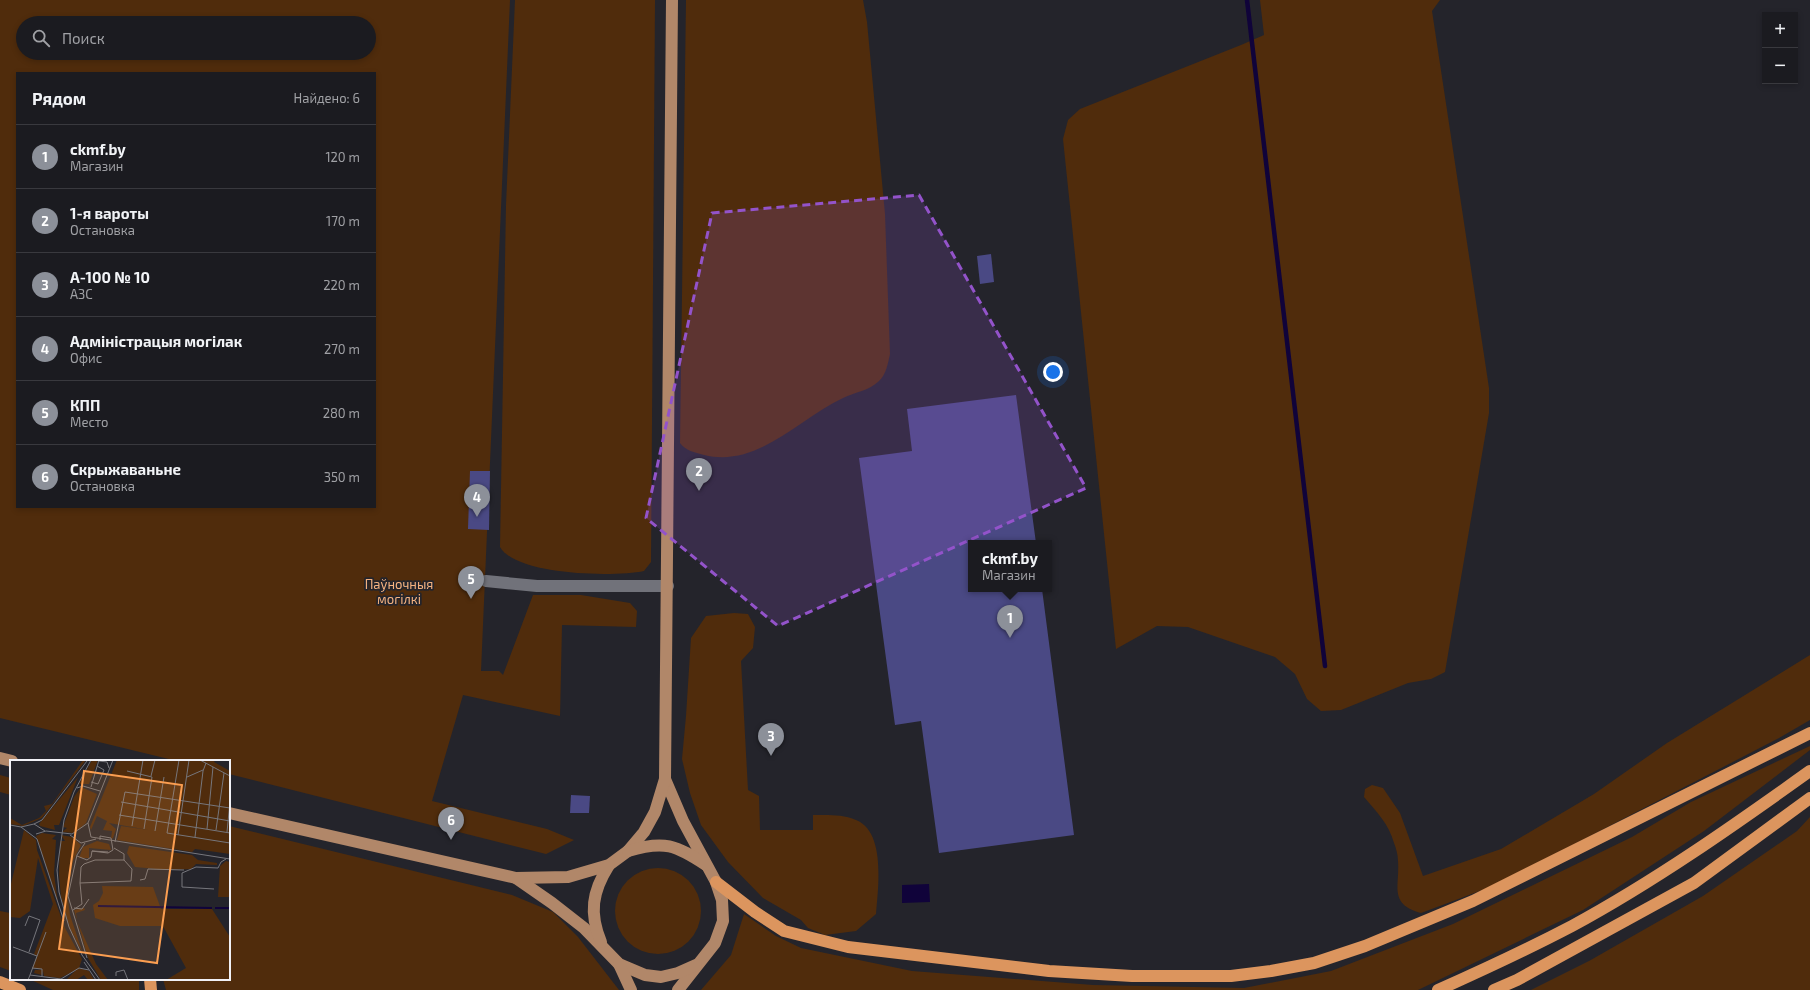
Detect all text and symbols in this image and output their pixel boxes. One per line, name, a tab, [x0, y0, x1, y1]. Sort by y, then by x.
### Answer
map controls	[1762, 12, 1798, 84]
button: +	[1762, 12, 1798, 48]
search box	[16, 16, 376, 60]
icon: search	[30, 27, 52, 49]
text: Поиск	[62, 29, 105, 47]
button: −	[1762, 48, 1798, 84]
text: Рядом	[32, 88, 86, 108]
text: Найдено: 6	[294, 90, 360, 106]
text: ckmf.by	[70, 140, 126, 158]
text: 1	[42, 149, 48, 165]
text: 120 m	[325, 149, 360, 165]
text: Магазин	[70, 158, 123, 174]
text: 1-я вароты	[70, 204, 149, 222]
text: 2	[41, 213, 49, 229]
text: 170 m	[326, 213, 360, 229]
text: Остановка	[70, 222, 135, 238]
text: А-100 № 10	[70, 268, 150, 286]
text: 3	[41, 277, 49, 293]
text: 220 m	[323, 277, 360, 293]
text: АЗС	[70, 286, 93, 302]
text: Адміністрацыя могілак	[70, 332, 242, 350]
text: 4	[41, 341, 49, 357]
text: 270 m	[324, 341, 360, 357]
text: Офис	[70, 350, 102, 366]
your location	[1043, 362, 1063, 382]
text: КПП	[70, 396, 100, 414]
text: 5	[41, 405, 49, 421]
text: 280 m	[323, 405, 360, 421]
text: Место	[70, 414, 109, 430]
pin: 2	[686, 458, 712, 491]
text: Скрыжаваньне	[70, 460, 181, 478]
text: 6	[41, 469, 49, 485]
text: 350 m	[324, 469, 360, 485]
text: Остановка	[70, 478, 135, 494]
pin: 4	[464, 484, 490, 517]
popup	[968, 540, 1052, 592]
text: ckmf.by	[982, 549, 1038, 567]
pin: 5	[458, 566, 484, 599]
text: Магазин	[982, 567, 1036, 583]
park label: Паўночныя могілкі	[365, 576, 433, 607]
pin: 1	[997, 605, 1023, 638]
pin: 3	[758, 723, 784, 756]
inset map	[10, 760, 230, 980]
pin: 6	[438, 807, 464, 840]

